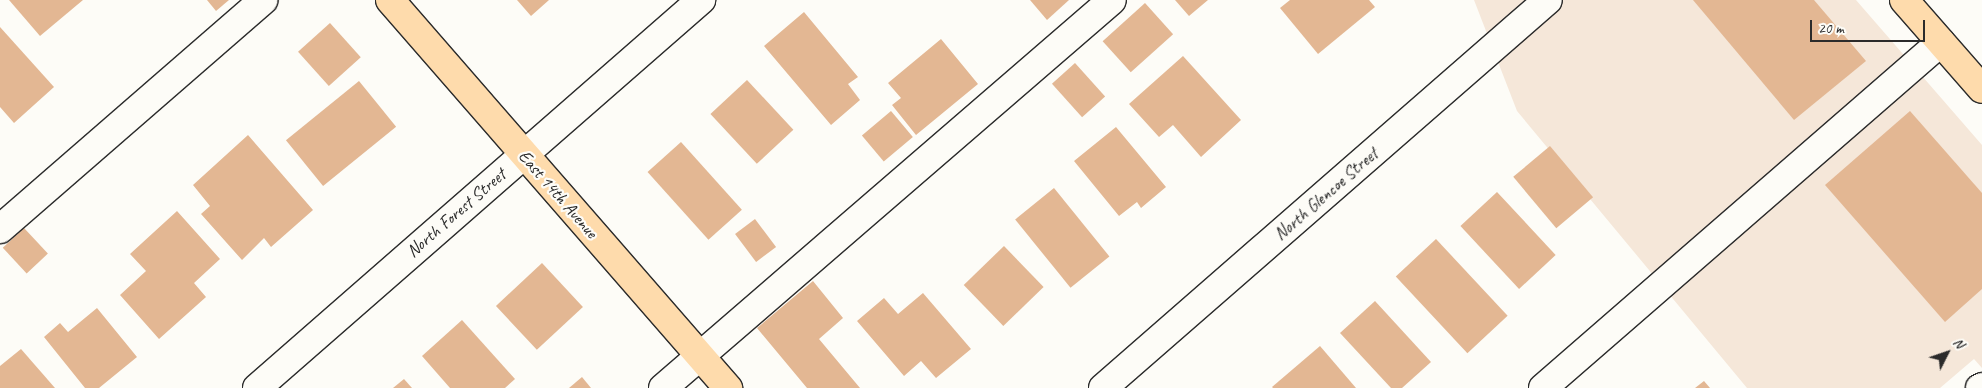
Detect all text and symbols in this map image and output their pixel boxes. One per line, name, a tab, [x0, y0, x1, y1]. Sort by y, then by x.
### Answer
scale bar	[1812, 10, 1927, 42]
text: 20 m	[1818, 19, 1844, 38]
street label: North Glencoe Street	[1270, 143, 1382, 245]
street label: East 14th Avenue	[514, 145, 602, 243]
street label: North Forest Street	[402, 164, 510, 262]
north arrow	[1922, 328, 1972, 378]
text: N	[1949, 334, 1968, 352]

